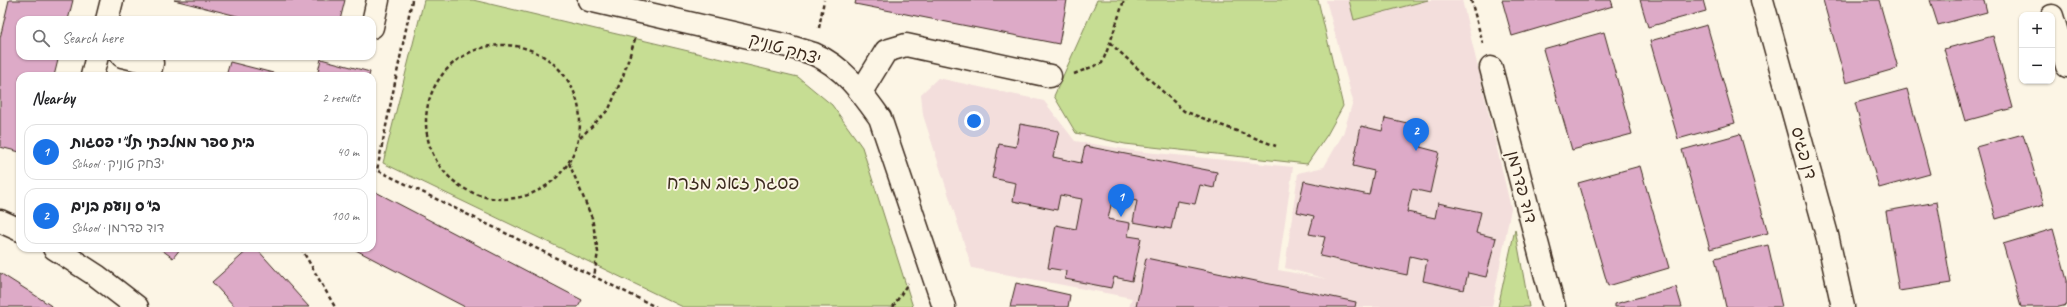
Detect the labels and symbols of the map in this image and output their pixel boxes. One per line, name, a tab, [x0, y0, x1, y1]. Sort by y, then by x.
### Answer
street label: יצחק טוניק	[746, 28, 824, 70]
your location	[964, 111, 984, 131]
pin: 2	[1403, 118, 1429, 151]
street label: דן פגיס	[1787, 124, 1822, 182]
street label: דוד פדרמן	[1502, 148, 1542, 226]
district label: פסגת זאב מזרח	[667, 172, 799, 194]
pin: 1	[1108, 184, 1134, 217]

